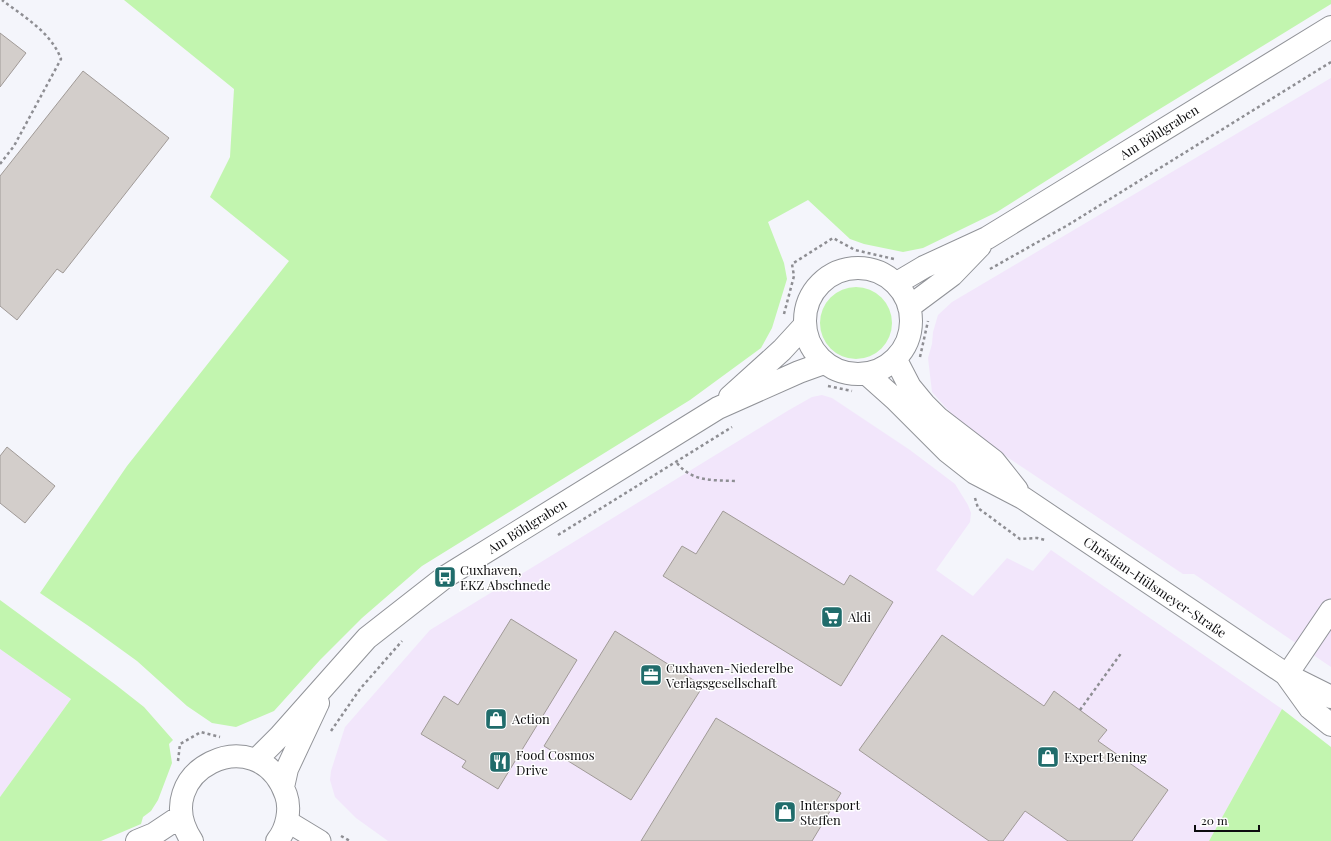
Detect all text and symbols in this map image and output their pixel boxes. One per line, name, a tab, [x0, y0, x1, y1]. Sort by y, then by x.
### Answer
street label: Am Böhlgraben	[1115, 100, 1202, 163]
street label: Am Böhlgraben	[483, 494, 570, 557]
street label: Christian-Hülsmeyer-Straße	[1081, 532, 1230, 641]
place label: Cuxhaven, EKZ Abschnede	[460, 561, 551, 593]
bus stop icon: Cuxhaven, EKZ Abschnede	[432, 564, 458, 590]
supermarket icon: Aldi	[819, 604, 845, 630]
place label: Aldi	[847, 608, 871, 625]
place label: Cuxhaven-Niederelbe Verlagsgesellschaft	[665, 659, 794, 691]
office icon: Cuxhaven-Niederelbe Verlagsgesellschaft	[638, 662, 664, 688]
shop icon: Action	[483, 706, 509, 732]
place label: Action	[511, 710, 550, 727]
shop icon: Expert Bening	[1035, 744, 1061, 770]
place label: Food Cosmos Drive	[516, 746, 595, 778]
place label: Expert Bening	[1064, 748, 1147, 765]
restaurant icon: Food Cosmos Drive	[487, 749, 513, 775]
place label: Intersport Steffen	[800, 796, 860, 828]
shop icon: Intersport Steffen	[772, 799, 798, 825]
scale bar	[1195, 807, 1259, 833]
text: 20 m	[1201, 812, 1228, 828]

